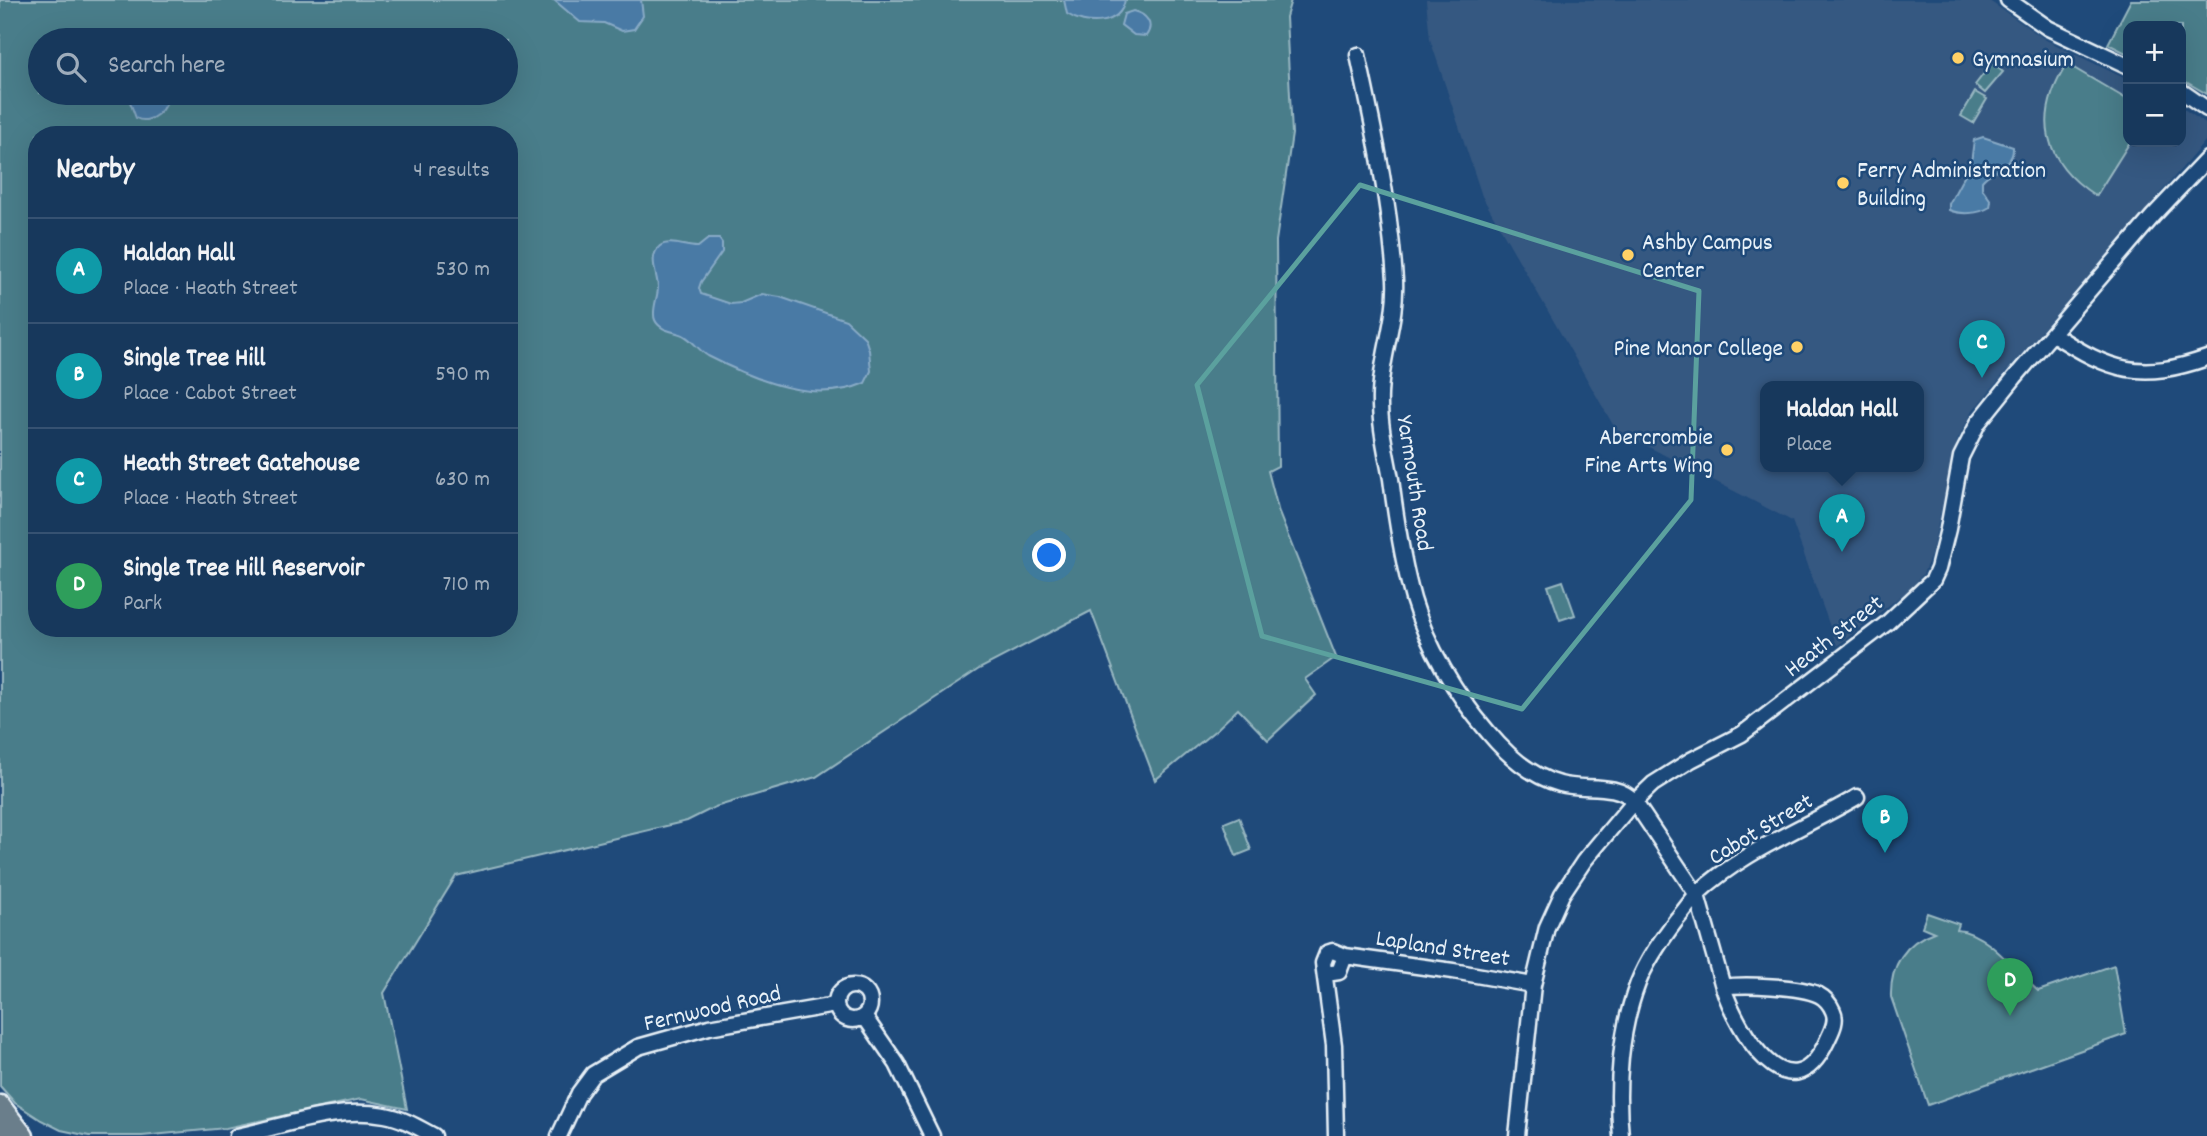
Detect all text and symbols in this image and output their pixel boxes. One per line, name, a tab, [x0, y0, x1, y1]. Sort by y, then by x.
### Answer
map controls	[2123, 21, 2186, 147]
button: +	[2123, 21, 2186, 84]
search box	[28, 28, 518, 105]
place label: Gymnasium	[1972, 44, 2074, 78]
icon: search	[52, 48, 90, 86]
text: Search here	[108, 48, 226, 85]
marker: Gymnasium	[1950, 50, 1966, 66]
button: −	[2123, 84, 2186, 147]
text: Nearby	[56, 150, 134, 193]
text: 4 results	[413, 155, 490, 188]
place label: Ferry Administration Building	[1857, 155, 2046, 217]
marker: Ferry Administration Building	[1835, 175, 1851, 191]
place label: Ashby Campus Center	[1642, 227, 1773, 289]
text: Haldan Hall	[123, 236, 235, 273]
marker: Ashby Campus Center	[1620, 247, 1636, 263]
text: A	[73, 254, 85, 287]
text: 530 m	[436, 254, 490, 287]
text: Place · Heath Street	[123, 273, 298, 306]
pin: C	[1959, 320, 2005, 378]
place label: Pine Manor College	[1613, 333, 1783, 367]
marker: Pine Manor College	[1789, 339, 1805, 355]
text: Single Tree Hill	[123, 341, 266, 378]
text: B	[74, 359, 84, 392]
text: 590 m	[435, 359, 490, 392]
text: Place · Cabot Street	[123, 378, 297, 411]
popup	[1760, 381, 1924, 472]
text: Haldan Hall	[1786, 392, 1898, 429]
street label: Yarmouth Road	[1386, 413, 1441, 554]
place label: Abercrombie Fine Arts Wing	[1585, 422, 1713, 484]
text: Place	[1786, 429, 1832, 462]
marker: Abercrombie Fine Arts Wing	[1719, 442, 1735, 458]
text: Heath Street Gatehouse	[123, 446, 360, 483]
text: C	[73, 464, 85, 497]
text: 630 m	[435, 464, 490, 497]
text: Place · Heath Street	[123, 483, 298, 516]
pin: A	[1819, 494, 1865, 552]
your location	[1032, 538, 1066, 572]
text: Single Tree Hill Reservoir	[123, 551, 364, 588]
text: D	[73, 569, 85, 602]
text: 710 m	[443, 569, 490, 602]
text: Park	[123, 588, 162, 621]
street label: Heath Street	[1778, 588, 1892, 687]
street label: Cabot Street	[1703, 786, 1821, 875]
pin: B	[1862, 795, 1908, 853]
street label: Lapland Street	[1373, 923, 1512, 977]
pin: D	[1987, 958, 2033, 1016]
street label: Fernwood Road	[641, 978, 785, 1042]

